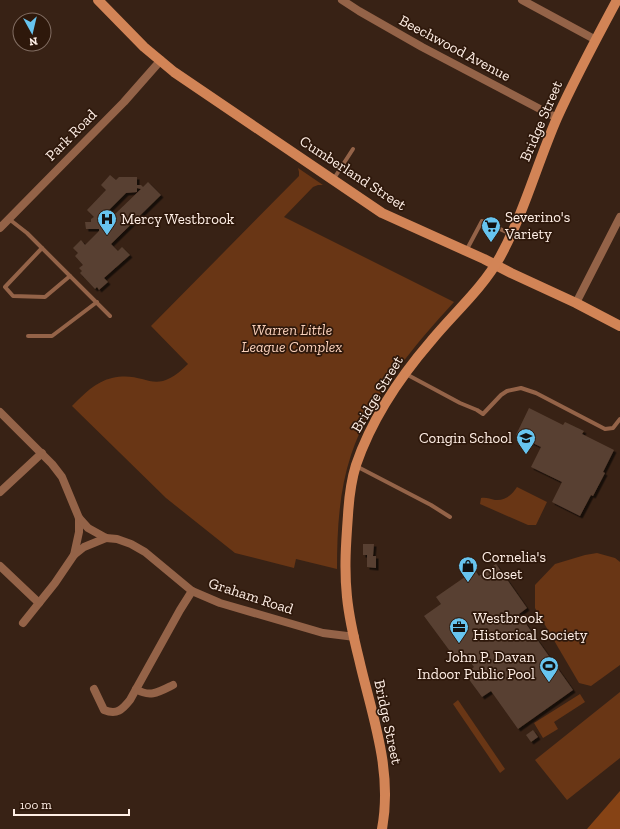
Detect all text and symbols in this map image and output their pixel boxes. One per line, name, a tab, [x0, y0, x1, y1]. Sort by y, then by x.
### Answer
street label: Beechwood Avenue	[396, 11, 514, 85]
north arrow	[12, 12, 52, 52]
text: N	[28, 34, 38, 49]
street label: Bridge Street	[516, 78, 566, 164]
street label: Park Road	[42, 105, 101, 164]
street label: Cumberland Street	[296, 132, 410, 214]
hospital icon: Mercy Westbrook	[96, 208, 118, 236]
place label: Severino's Variety	[504, 208, 570, 243]
place label: Mercy Westbrook	[121, 210, 235, 228]
supermarket icon: Severino's Variety	[480, 215, 502, 243]
park label: Warren Little League Complex	[242, 321, 342, 356]
street label: Bridge Street	[347, 352, 407, 435]
school or university icon: Congin School	[515, 427, 537, 455]
place label: Congin School	[419, 429, 512, 447]
place label: Cornelia's Closet	[482, 548, 546, 583]
shop icon: Cornelia's Closet	[457, 555, 479, 583]
street label: Graham Road	[206, 574, 296, 618]
place label: Westbrook Historical Society	[473, 609, 588, 644]
office icon: Westbrook Historical Society	[448, 616, 470, 644]
place label: John P. Davan Indoor Public Pool	[417, 648, 535, 683]
sports icon: John P. Davan Indoor Public Pool	[538, 655, 560, 683]
street label: Bridge Street	[370, 678, 406, 766]
scale bar	[14, 791, 129, 817]
text: 100 m	[20, 798, 52, 812]

